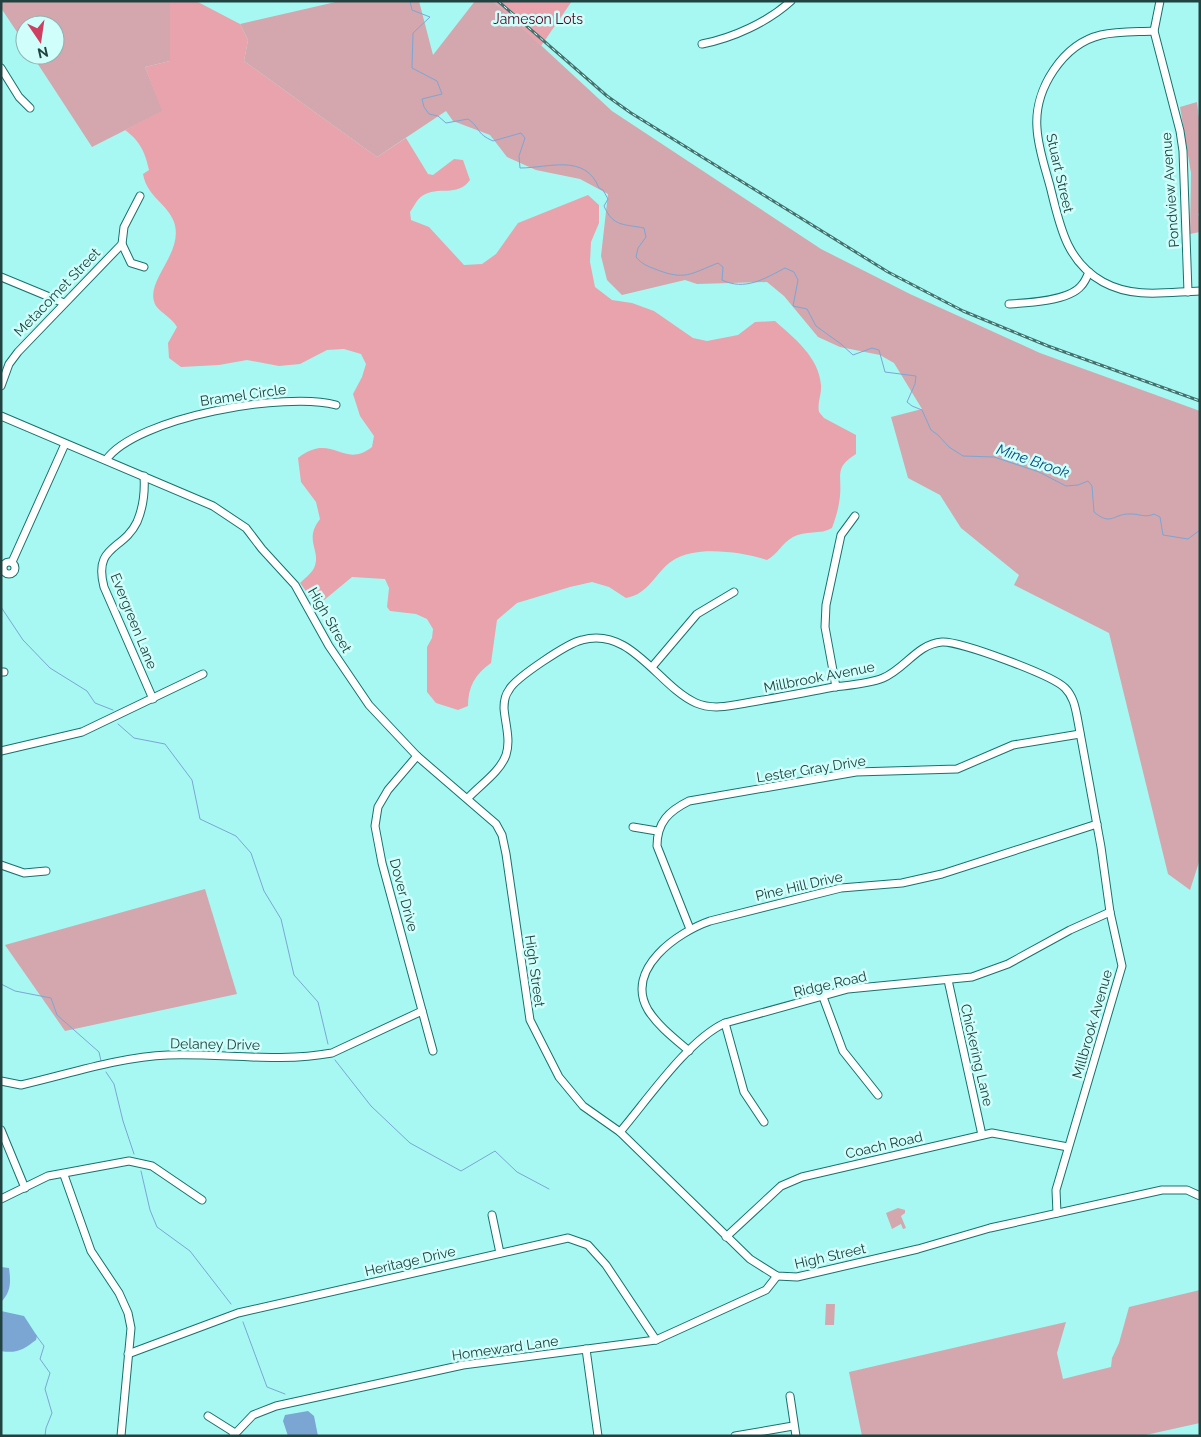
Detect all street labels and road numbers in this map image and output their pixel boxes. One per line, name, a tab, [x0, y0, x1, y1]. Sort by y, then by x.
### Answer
street label: Stuart Street	[1043, 132, 1077, 215]
street label: Pondview Avenue	[1158, 132, 1182, 248]
street label: Metacomet Street	[11, 244, 103, 340]
street label: Bramel Circle	[199, 381, 287, 409]
street label: Evergreen Lane	[107, 571, 161, 671]
street label: High Street	[305, 585, 355, 656]
street label: Millbrook Avenue	[762, 658, 876, 696]
street label: Lester Gray Drive	[755, 752, 867, 786]
street label: Dover Drive	[387, 857, 421, 933]
street label: Pine Hill Drive	[754, 868, 844, 904]
street label: High Street	[522, 934, 548, 1008]
street label: Ridge Road	[792, 968, 868, 1000]
street label: Millbrook Avenue	[1069, 968, 1115, 1080]
street label: Chickering Lane	[957, 1002, 997, 1108]
street label: Delaney Drive	[170, 1035, 260, 1053]
street label: Coach Road	[844, 1128, 924, 1162]
street label: High Street	[793, 1240, 867, 1272]
street label: Heritage Drive	[363, 1243, 457, 1279]
street label: Homeward Lane	[451, 1333, 559, 1363]

